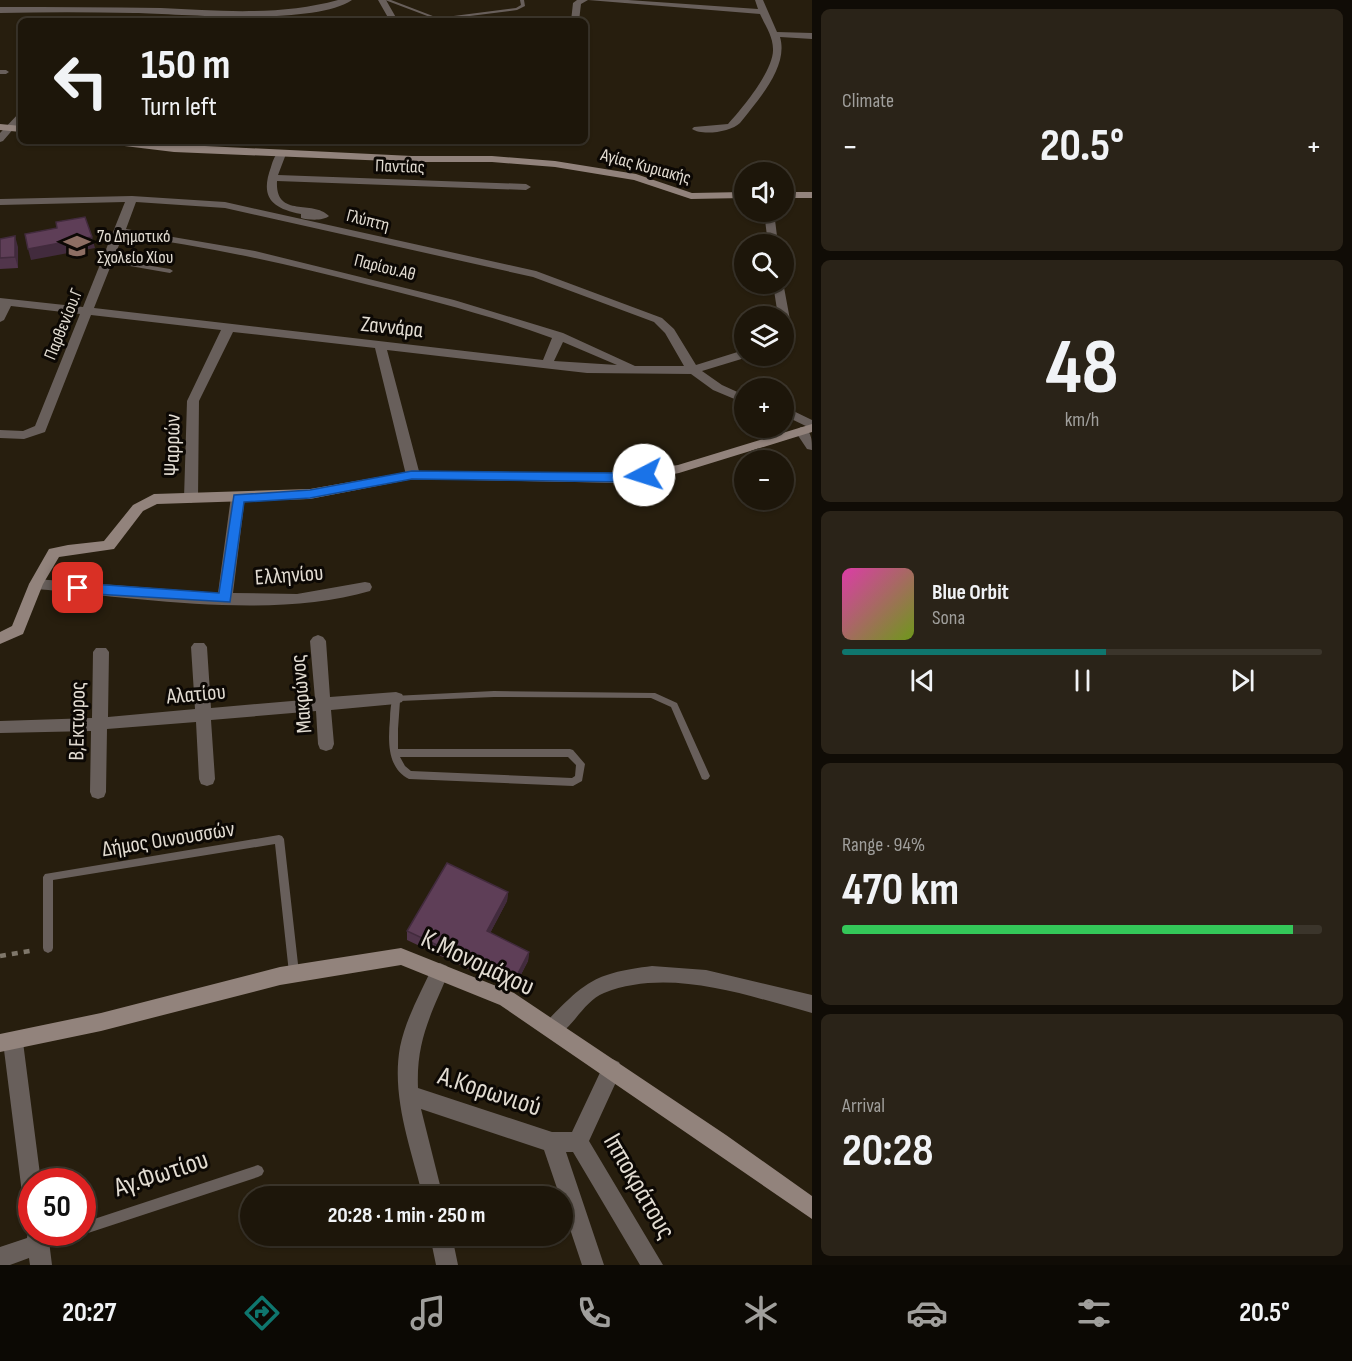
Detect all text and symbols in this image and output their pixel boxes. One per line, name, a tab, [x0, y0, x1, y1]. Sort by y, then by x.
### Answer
text: 150 m	[141, 40, 230, 91]
icon: left	[42, 42, 120, 120]
text: Climate	[842, 89, 894, 113]
text: Turn left	[141, 91, 217, 123]
text: 20.5°	[1040, 119, 1124, 174]
text: −	[842, 127, 858, 167]
text: +	[1306, 127, 1322, 167]
street label: Αγίας Κυριακής	[597, 144, 693, 189]
street label: Παντίας	[375, 155, 425, 178]
map controls	[734, 162, 794, 510]
button: sound	[734, 162, 794, 222]
street label: Γλύπτη	[344, 205, 392, 236]
place label: 7ο Δημοτικό Σχολείο Χίου	[97, 226, 173, 268]
school or university icon: 7ο Δημοτικό Σχολείο Χίου	[62, 231, 92, 261]
button: search	[734, 234, 794, 294]
street label: Παρίου.Αθ	[352, 250, 418, 285]
street label: Παρθενίου.Γ	[40, 285, 87, 363]
button: layers	[734, 306, 794, 366]
street label: Ζαννάρα	[359, 311, 425, 344]
text: 48	[1045, 322, 1119, 415]
button: +	[734, 378, 794, 438]
text: km/h	[1065, 408, 1099, 432]
street label: Ψαρρών	[158, 413, 187, 476]
position arrow	[612, 443, 676, 507]
button: −	[734, 450, 794, 510]
street label: Ελληνίου	[254, 560, 324, 591]
pin	[52, 562, 103, 613]
icon: arrive	[61, 571, 94, 604]
text: Blue Orbit	[932, 579, 1009, 606]
text: Sona	[932, 606, 965, 630]
street label: Μακρώνος	[285, 653, 318, 734]
icon: previous	[906, 664, 939, 697]
icon: pause	[1066, 664, 1099, 697]
icon: next	[1226, 664, 1259, 697]
street label: Αλατίου	[164, 678, 227, 711]
street label: Β,Εκτωρος	[63, 681, 92, 761]
street label: Δήμος Οινουσσών	[100, 816, 237, 863]
text: Range · 94%	[842, 833, 925, 857]
text: 470 km	[842, 863, 959, 918]
street label: Κ.Μονομάχου	[416, 923, 539, 1003]
street label: Α.Κορωνιού	[433, 1060, 545, 1124]
text: Arrival	[842, 1094, 885, 1118]
text: 20:28	[842, 1124, 934, 1179]
street label: Ιπποκράτους	[596, 1128, 682, 1245]
street label: Αγ.Φωτίου	[109, 1144, 212, 1204]
speed limit sign: 50	[18, 1168, 96, 1246]
text: 20:28 · 1 min · 250 m	[328, 1202, 485, 1229]
icon: directions	[241, 1292, 283, 1334]
icon: music	[407, 1292, 449, 1334]
icon: phone	[573, 1292, 615, 1334]
icon: climate	[740, 1292, 782, 1334]
icon: car	[906, 1292, 948, 1334]
icon: filters	[1073, 1292, 1115, 1334]
text: 20:27	[62, 1297, 116, 1329]
text: 20.5°	[1239, 1297, 1290, 1329]

